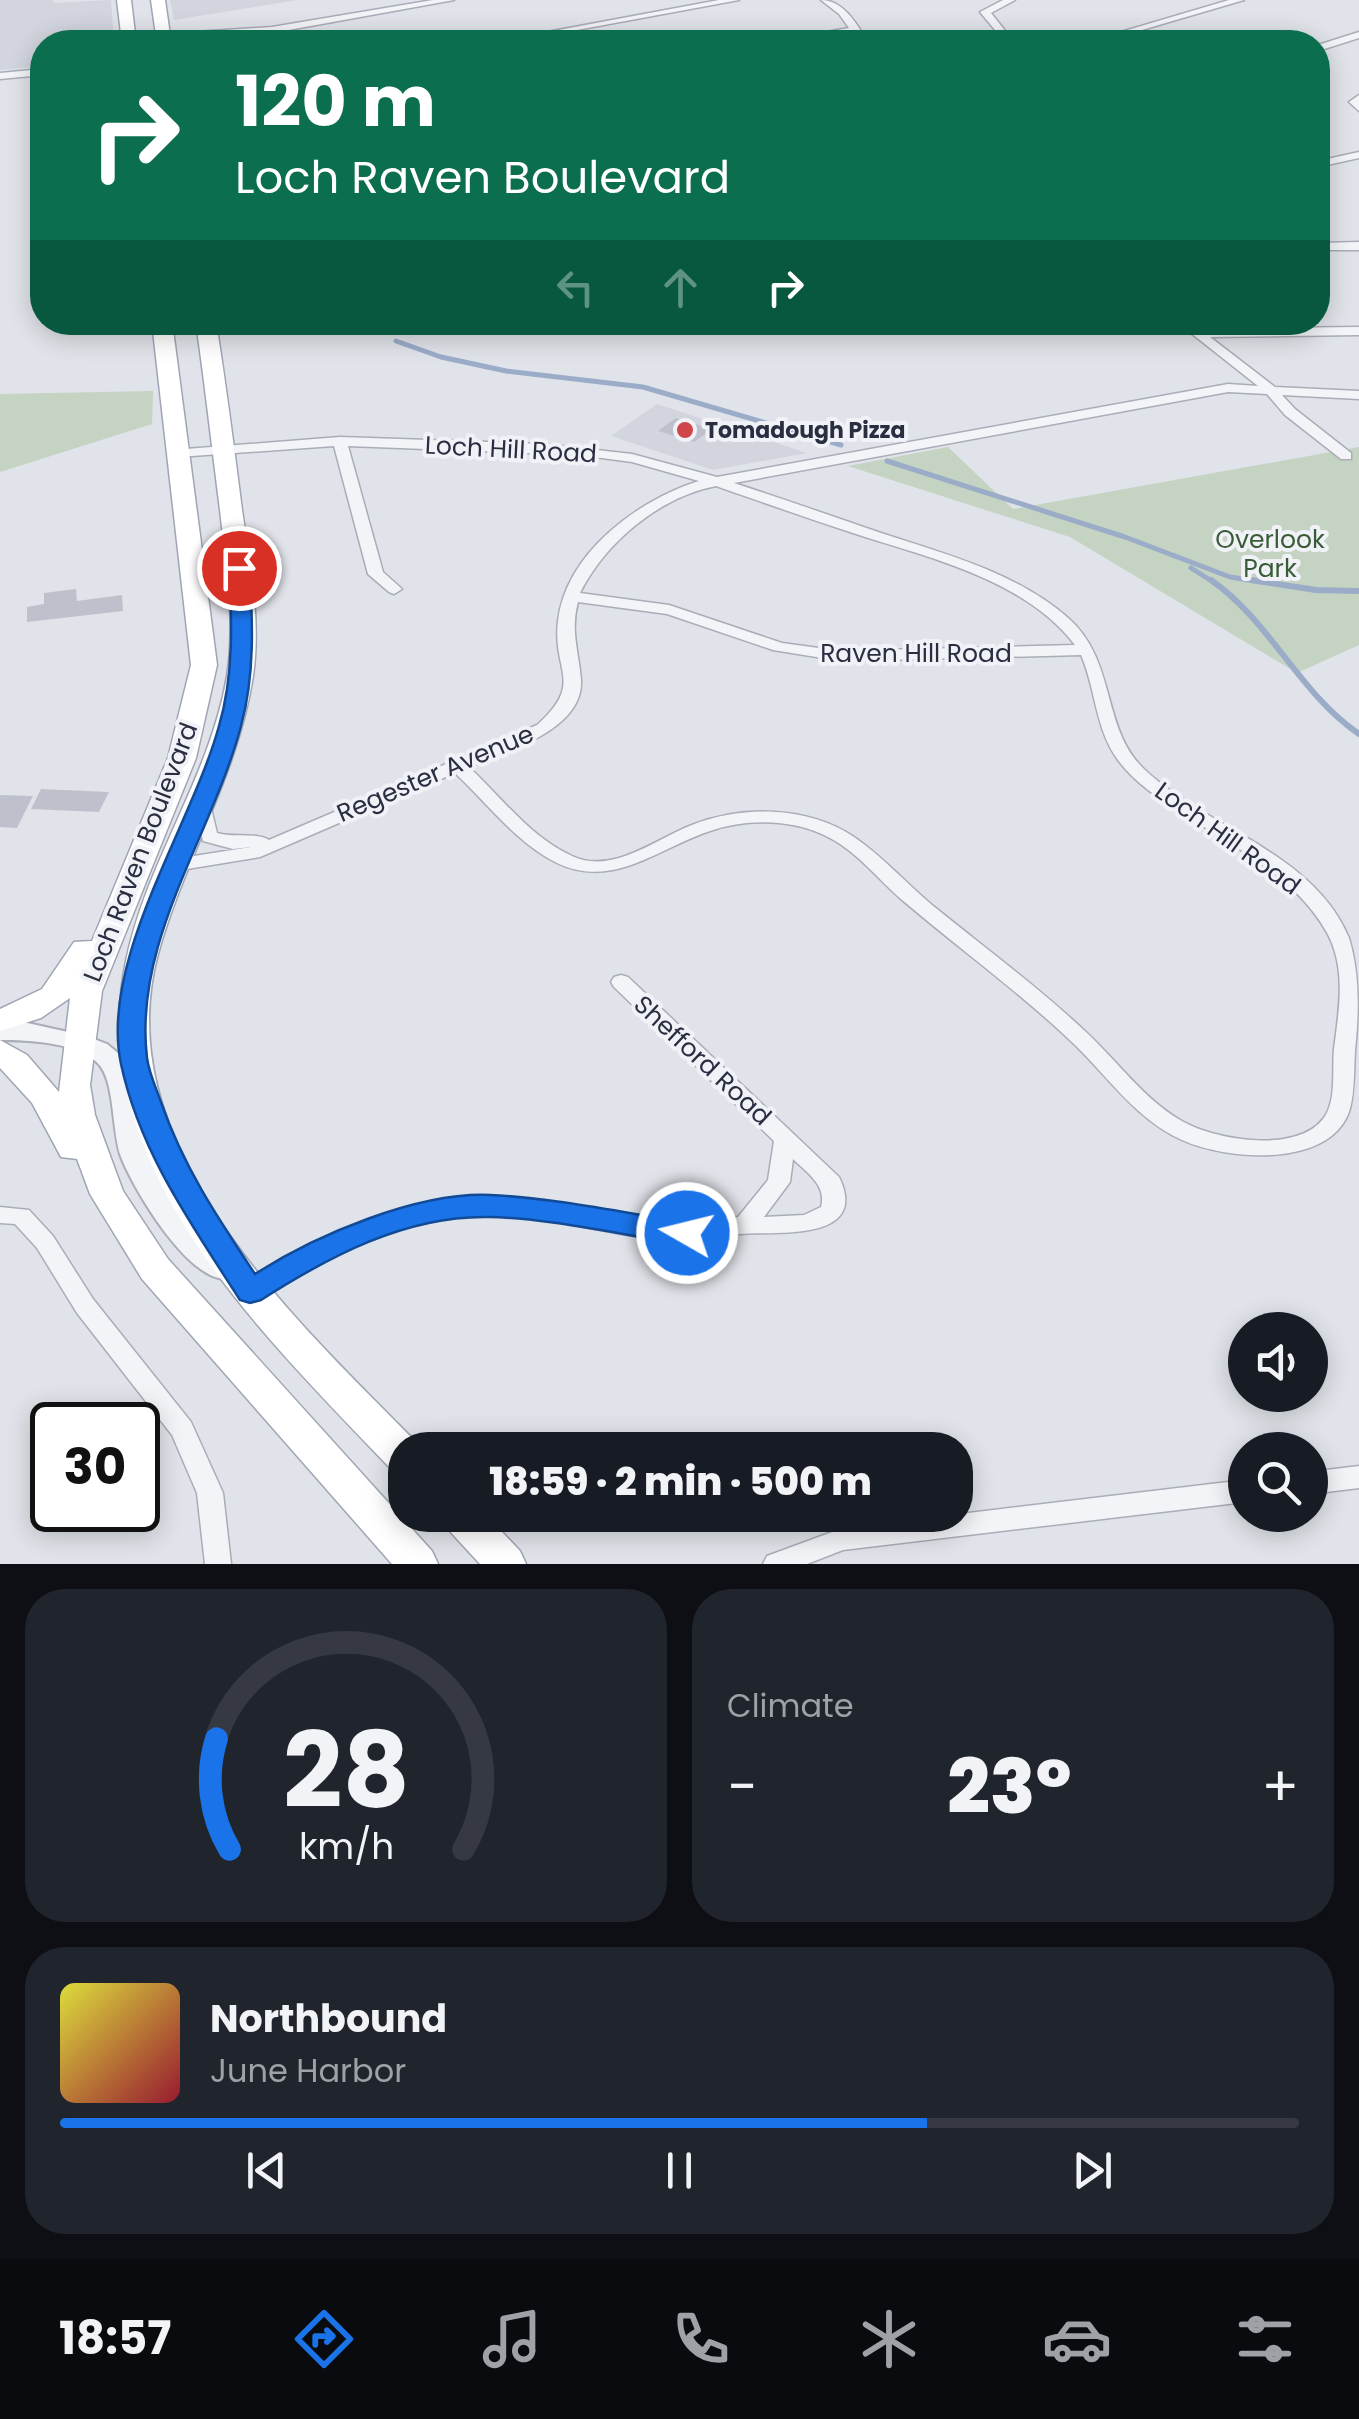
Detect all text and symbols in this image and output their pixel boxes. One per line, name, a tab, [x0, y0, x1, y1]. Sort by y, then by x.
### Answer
text: 120 m	[235, 52, 436, 151]
icon: right	[70, 70, 200, 200]
text: Loch Raven Boulevard	[235, 146, 730, 209]
icon: left	[548, 260, 603, 315]
icon: ahead	[653, 260, 708, 315]
icon: right	[758, 260, 813, 315]
place label: Tomadough Pizza	[705, 415, 905, 446]
marker: Tomadough Pizza	[674, 419, 696, 441]
street label: Loch Hill Road	[424, 428, 598, 471]
park label: Overlook Park	[1215, 522, 1325, 586]
pin	[197, 526, 282, 611]
icon: arrive	[212, 541, 267, 596]
street label: Raven Hill Road	[820, 636, 1012, 671]
street label: Regester Avenue	[331, 716, 539, 831]
street label: Loch Raven Boulevard	[75, 718, 206, 987]
street label: Loch Hill Road	[1148, 774, 1308, 903]
street label: Shefford Road	[626, 987, 779, 1133]
position arrow	[635, 1181, 739, 1285]
map controls	[1228, 1312, 1328, 1532]
button: sound	[1228, 1312, 1328, 1412]
speed limit sign: 30	[30, 1402, 160, 1532]
button: search	[1228, 1432, 1328, 1532]
text: 18:59 · 2 min · 500 m	[489, 1455, 872, 1508]
text: Climate	[727, 1683, 854, 1728]
text: 28	[283, 1698, 409, 1843]
text: 23°	[947, 1734, 1072, 1839]
text: −	[727, 1748, 757, 1825]
text: +	[1261, 1748, 1299, 1825]
text: km/h	[298, 1821, 394, 1872]
text: Northbound	[210, 1992, 447, 2045]
text: June Harbor	[210, 2048, 406, 2093]
icon: previous	[239, 2143, 294, 2198]
icon: pause	[652, 2143, 707, 2198]
icon: next	[1065, 2143, 1120, 2198]
icon: directions	[289, 2304, 359, 2374]
icon: music	[477, 2304, 547, 2374]
icon: phone	[666, 2304, 736, 2374]
icon: climate	[854, 2304, 924, 2374]
icon: car	[1042, 2304, 1112, 2374]
icon: filters	[1230, 2304, 1300, 2374]
text: 18:57	[59, 2307, 171, 2370]

